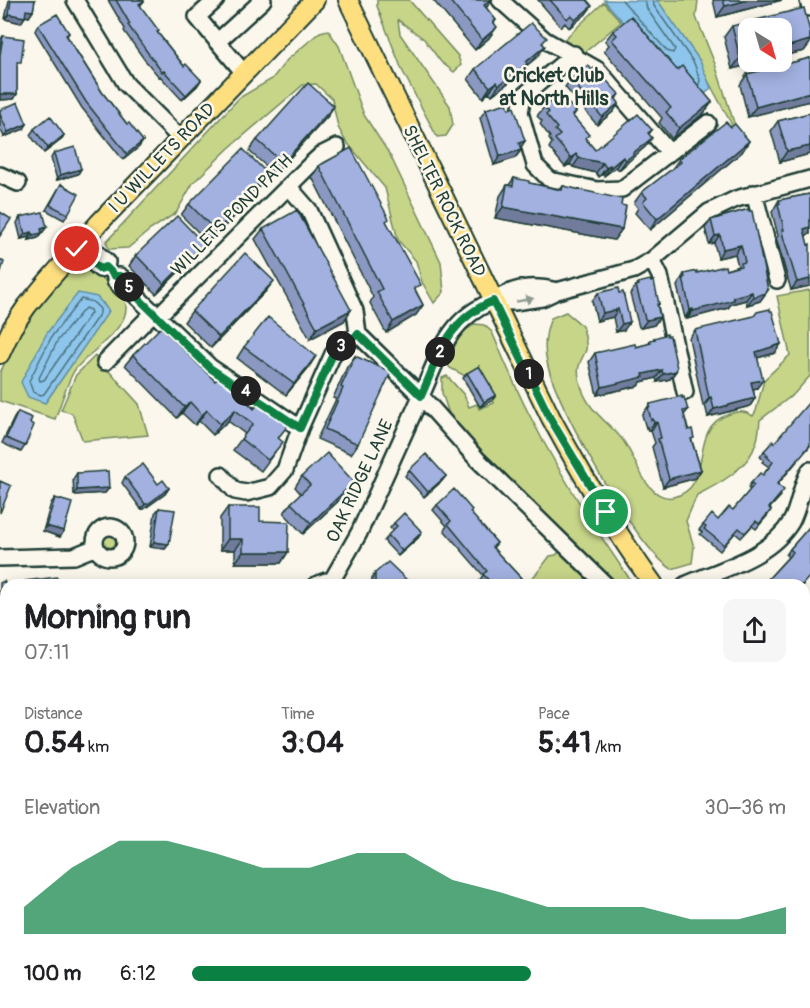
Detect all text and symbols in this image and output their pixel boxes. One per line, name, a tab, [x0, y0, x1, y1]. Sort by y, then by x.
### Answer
north arrow	[738, 18, 792, 72]
map controls	[738, 18, 792, 72]
district label: Cricket Club at North Hills	[500, 63, 609, 111]
street label: I U WILLETS ROAD	[104, 98, 220, 218]
street label: SHELTER ROCK ROAD	[397, 121, 491, 281]
street label: WILLETS POND PATH	[166, 149, 298, 281]
pin	[51, 223, 102, 274]
icon: check	[60, 232, 93, 265]
pin: 5	[114, 272, 144, 302]
text: 5	[125, 277, 133, 297]
one-way arrow	[515, 296, 534, 305]
pin: 3	[326, 331, 356, 361]
text: 3	[337, 336, 345, 356]
pin: 2	[425, 337, 455, 367]
text: 2	[436, 342, 444, 362]
pin: 1	[514, 359, 544, 389]
text: 1	[526, 364, 532, 384]
pin: 4	[231, 376, 261, 406]
text: 4	[241, 381, 251, 401]
street label: OAK RIDGE LANE	[321, 416, 399, 546]
pin	[580, 486, 631, 537]
icon: arrive	[589, 495, 622, 528]
text: Morning run	[24, 597, 191, 638]
button: share	[723, 599, 786, 662]
text: 07:11	[24, 640, 69, 665]
text: Distance	[24, 704, 83, 724]
text: Time	[281, 704, 314, 724]
text: Pace	[538, 704, 570, 724]
text: 0.54	[24, 724, 85, 761]
text: 3:04	[281, 724, 344, 761]
text: 5:41	[538, 724, 591, 761]
text: km	[85, 737, 109, 757]
text: /km	[591, 737, 622, 757]
text: Elevation	[24, 795, 100, 820]
text: 30–36 m	[705, 795, 786, 820]
text: 100 m	[24, 961, 81, 986]
text: 6:12	[120, 961, 156, 986]

